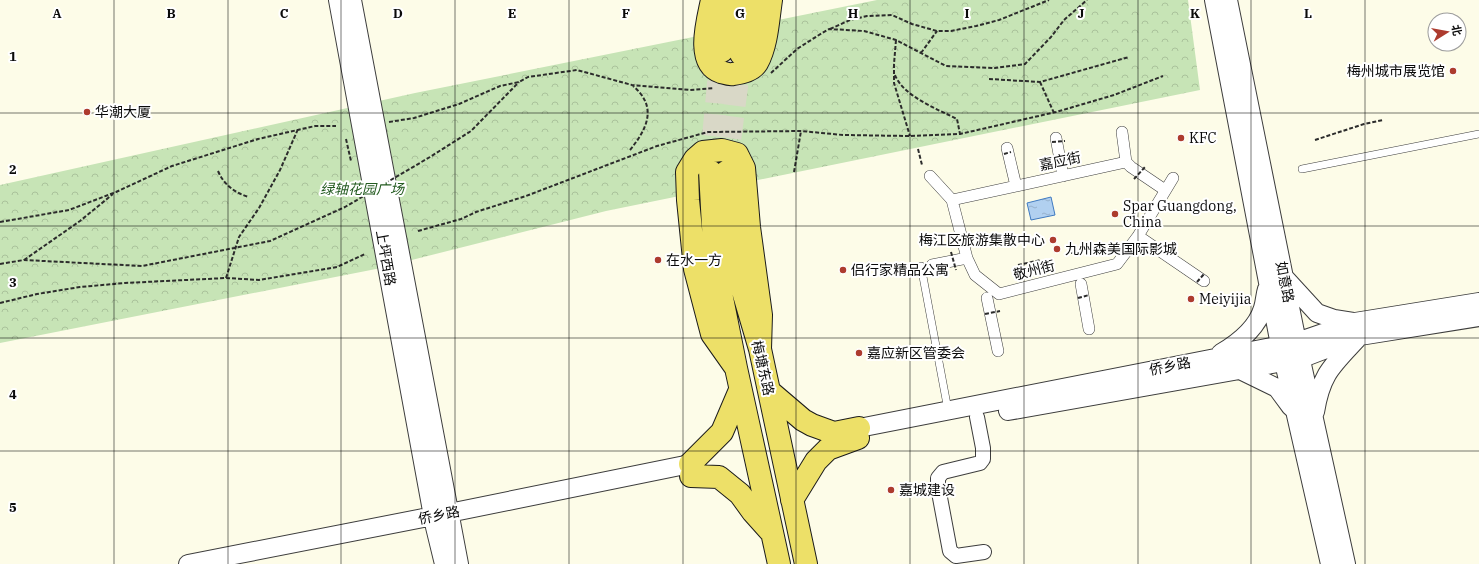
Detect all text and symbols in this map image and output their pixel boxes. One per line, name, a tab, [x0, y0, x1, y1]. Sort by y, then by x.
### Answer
text: A	[52, 5, 62, 22]
text: B	[166, 5, 176, 22]
text: C	[280, 5, 289, 22]
text: D	[393, 5, 403, 22]
text: E	[508, 5, 516, 22]
text: F	[622, 5, 630, 22]
text: G	[735, 5, 745, 22]
text: H	[848, 5, 859, 22]
text: I	[965, 5, 970, 22]
text: J	[1078, 5, 1085, 22]
text: K	[1190, 5, 1200, 22]
text: L	[1304, 5, 1312, 22]
north arrow	[1427, 12, 1467, 52]
text: 北	[1449, 23, 1465, 37]
text: 1	[9, 48, 17, 65]
place label: 梅州城市展览馆	[1347, 62, 1445, 80]
marker: 梅州城市展览馆	[1448, 66, 1458, 76]
place label: 华潮大厦	[95, 103, 151, 121]
marker: 华潮大厦	[82, 107, 92, 117]
place label: KFC	[1189, 129, 1217, 147]
marker: KFC	[1176, 133, 1186, 143]
street label: 嘉应街	[1038, 148, 1082, 174]
text: 2	[9, 161, 17, 178]
park label: 绿轴花园广场	[320, 180, 405, 198]
place label: Spar Guangdong, China	[1123, 197, 1237, 231]
marker: Spar Guangdong, China	[1110, 209, 1120, 219]
street label: 上坪西路	[372, 229, 400, 287]
place label: 梅江区旅游集散中心	[919, 231, 1045, 249]
marker: 梅江区旅游集散中心	[1048, 235, 1058, 245]
place label: 九州森美国际影城	[1065, 240, 1177, 258]
marker: 九州森美国际影城	[1052, 244, 1062, 254]
place label: 在水一方	[666, 251, 722, 269]
marker: 在水一方	[653, 255, 663, 265]
street label: 敬州街	[1011, 256, 1057, 284]
street label: 如意路	[1272, 260, 1298, 304]
place label: 侣行家精品公寓	[851, 261, 949, 279]
marker: 侣行家精品公寓	[838, 265, 848, 275]
text: 3	[9, 274, 17, 291]
place label: Meiyijia	[1199, 290, 1252, 308]
marker: Meiyijia	[1186, 294, 1196, 304]
street label: 梅塘东路	[748, 339, 778, 397]
place label: 嘉应新区管委会	[867, 344, 965, 362]
marker: 嘉应新区管委会	[854, 348, 864, 358]
street label: 侨乡路	[1148, 353, 1192, 379]
text: 4	[9, 386, 17, 403]
place label: 嘉城建设	[899, 481, 955, 499]
marker: 嘉城建设	[886, 485, 896, 495]
text: 5	[9, 499, 17, 516]
street label: 侨乡路	[417, 502, 461, 528]

